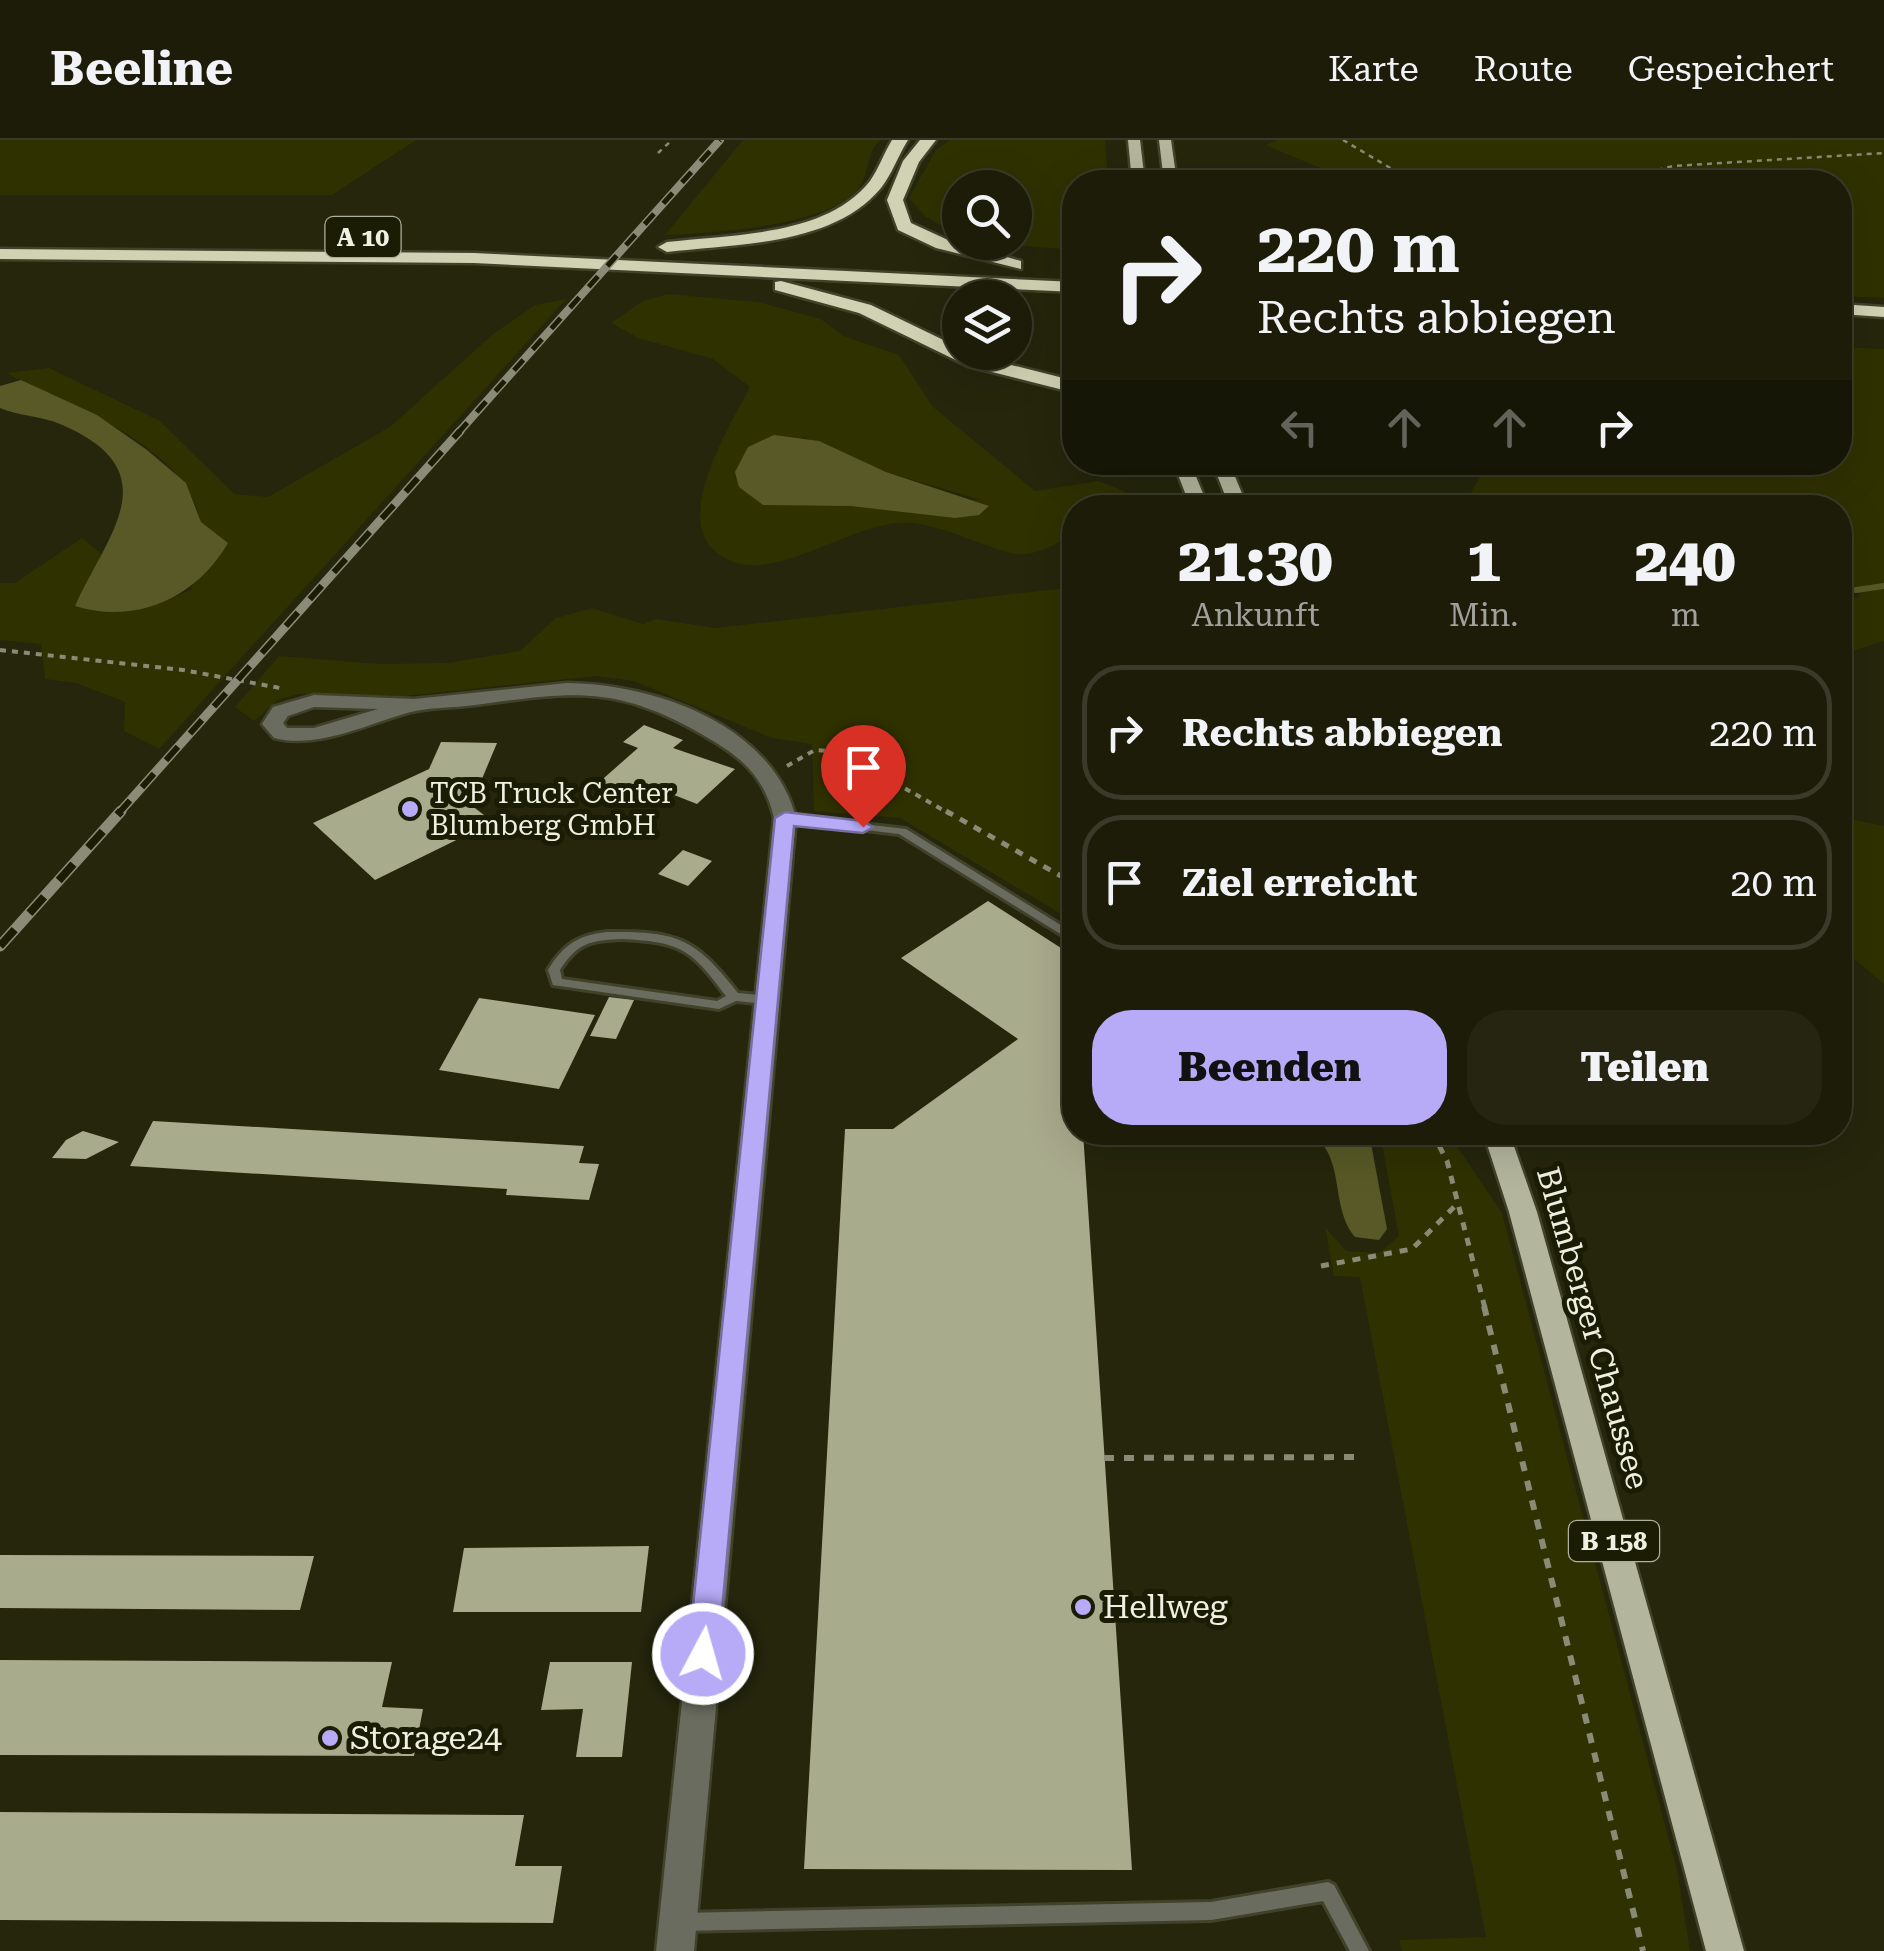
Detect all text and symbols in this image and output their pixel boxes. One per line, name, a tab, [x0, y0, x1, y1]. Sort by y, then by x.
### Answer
text: Beeline	[50, 41, 233, 97]
text: Karte	[1328, 49, 1419, 90]
text: Route	[1474, 49, 1573, 90]
text: Gespeichert	[1628, 49, 1834, 90]
map controls	[942, 170, 1032, 370]
button: search	[942, 170, 1032, 260]
text: 220 m	[1257, 207, 1460, 289]
icon: right	[1092, 210, 1222, 340]
road number: A 10	[326, 217, 400, 257]
button: layers	[942, 280, 1032, 370]
text: Rechts abbiegen	[1257, 291, 1616, 344]
icon: left	[1272, 400, 1327, 455]
icon: ahead	[1377, 400, 1432, 455]
icon: ahead	[1482, 400, 1537, 455]
icon: right	[1587, 400, 1642, 455]
text: 21:30	[1178, 525, 1333, 596]
text: 1	[1467, 525, 1501, 596]
text: 240	[1635, 525, 1736, 596]
text: Ankunft	[1191, 596, 1320, 634]
text: Min.	[1449, 596, 1519, 634]
text: m	[1671, 596, 1700, 634]
icon: right	[1097, 705, 1152, 760]
text: Rechts abbiegen	[1182, 711, 1503, 755]
text: 220 m	[1709, 711, 1817, 755]
pin	[821, 725, 906, 828]
icon: arrive	[836, 740, 891, 795]
place label: TCB Truck Center Blumberg GmbH	[430, 777, 673, 842]
marker: TCB Truck Center Blumberg GmbH	[399, 798, 421, 820]
icon: arrive	[1097, 855, 1152, 910]
text: Ziel erreicht	[1182, 861, 1417, 905]
text: 20 m	[1730, 861, 1817, 905]
button: Beenden	[1092, 1010, 1447, 1125]
button: Teilen	[1467, 1010, 1822, 1125]
street label: Blumberger Chaussee	[1529, 1163, 1657, 1493]
road number: B 158	[1569, 1521, 1659, 1561]
place label: Hellweg	[1103, 1588, 1229, 1626]
marker: Hellweg	[1072, 1596, 1094, 1618]
position arrow	[651, 1602, 755, 1706]
place label: Storage24	[350, 1719, 502, 1757]
marker: Storage24	[319, 1727, 341, 1749]

